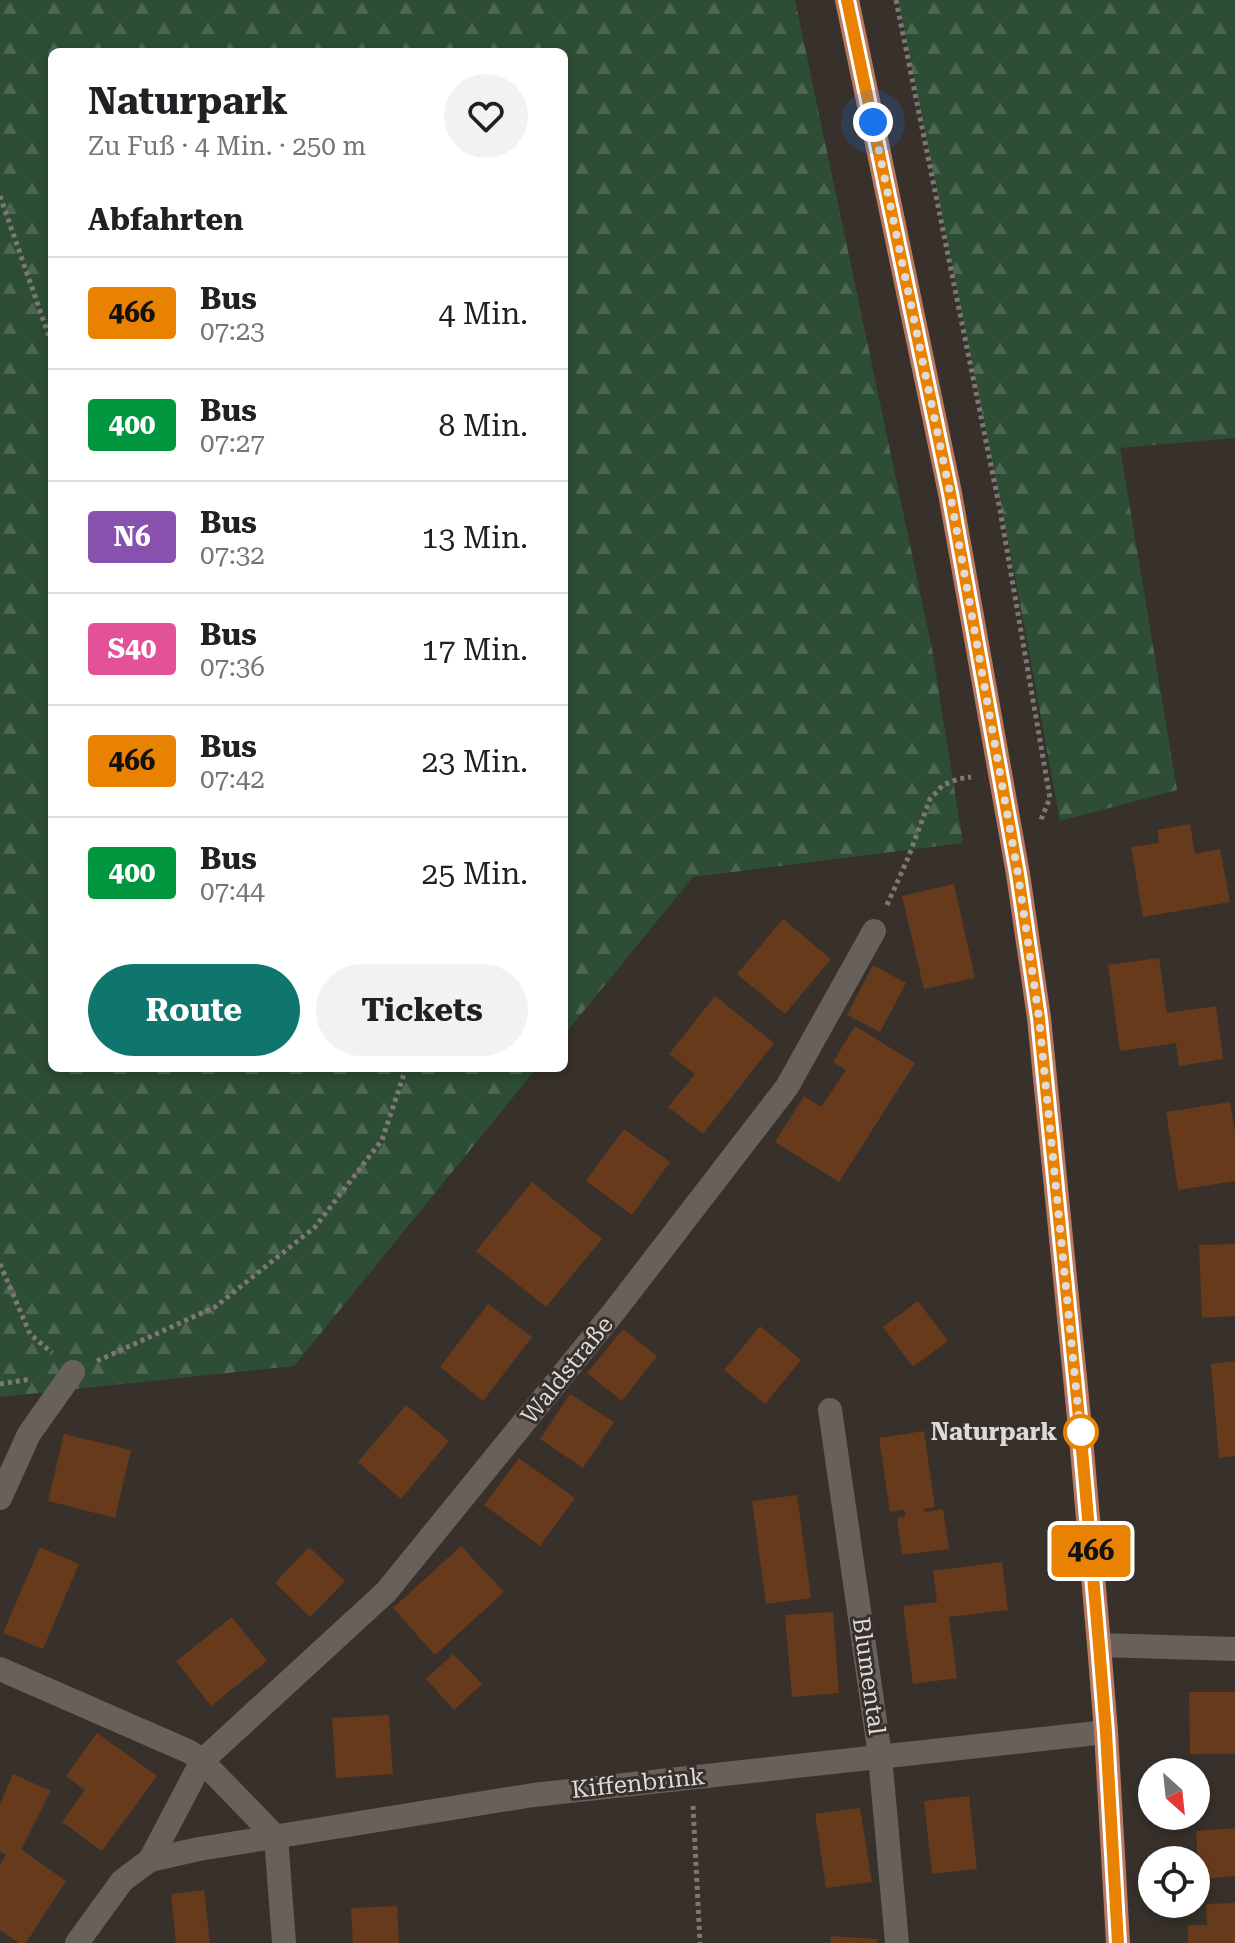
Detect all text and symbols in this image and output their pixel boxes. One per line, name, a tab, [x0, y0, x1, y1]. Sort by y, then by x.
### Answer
button: heart	[444, 74, 528, 158]
text: Naturpark	[88, 79, 288, 123]
your location	[853, 102, 893, 142]
text: Zu Fuß · 4 Min. · 250 m	[88, 131, 366, 161]
text: Abfahrten	[88, 202, 243, 237]
text: Bus	[200, 281, 257, 316]
text: 466	[108, 296, 156, 329]
text: 4 Min.	[438, 296, 528, 331]
text: 07:23	[200, 316, 265, 346]
text: Bus	[200, 393, 257, 428]
text: 400	[108, 408, 156, 441]
text: 8 Min.	[438, 408, 528, 443]
text: 07:27	[200, 428, 265, 458]
text: Bus	[200, 505, 257, 540]
text: N6	[113, 520, 151, 553]
text: 13 Min.	[422, 520, 528, 555]
text: 07:32	[200, 540, 265, 570]
text: Bus	[200, 617, 257, 652]
text: S40	[108, 632, 156, 665]
text: 17 Min.	[422, 632, 528, 667]
text: 07:36	[200, 652, 265, 682]
text: Bus	[200, 729, 257, 764]
text: 466	[108, 744, 156, 777]
text: 23 Min.	[422, 744, 528, 779]
text: 07:42	[200, 764, 265, 794]
text: Bus	[200, 841, 257, 876]
text: 400	[108, 856, 156, 889]
text: 25 Min.	[422, 856, 528, 891]
text: 07:44	[200, 876, 265, 906]
button: Route	[88, 964, 300, 1056]
button: Tickets	[316, 964, 528, 1056]
street label: Waldstraße	[515, 1311, 619, 1429]
marker: Naturpark	[1064, 1415, 1098, 1449]
place label: Naturpark	[931, 1418, 1057, 1446]
line badge: 466	[1045, 1525, 1137, 1577]
text: 466	[1067, 1534, 1115, 1567]
street label: Blumental	[847, 1616, 891, 1736]
north arrow	[1138, 1758, 1210, 1830]
map controls	[1138, 1758, 1210, 1918]
street label: Kiffenbrink	[570, 1762, 706, 1804]
button: locate	[1138, 1846, 1210, 1918]

